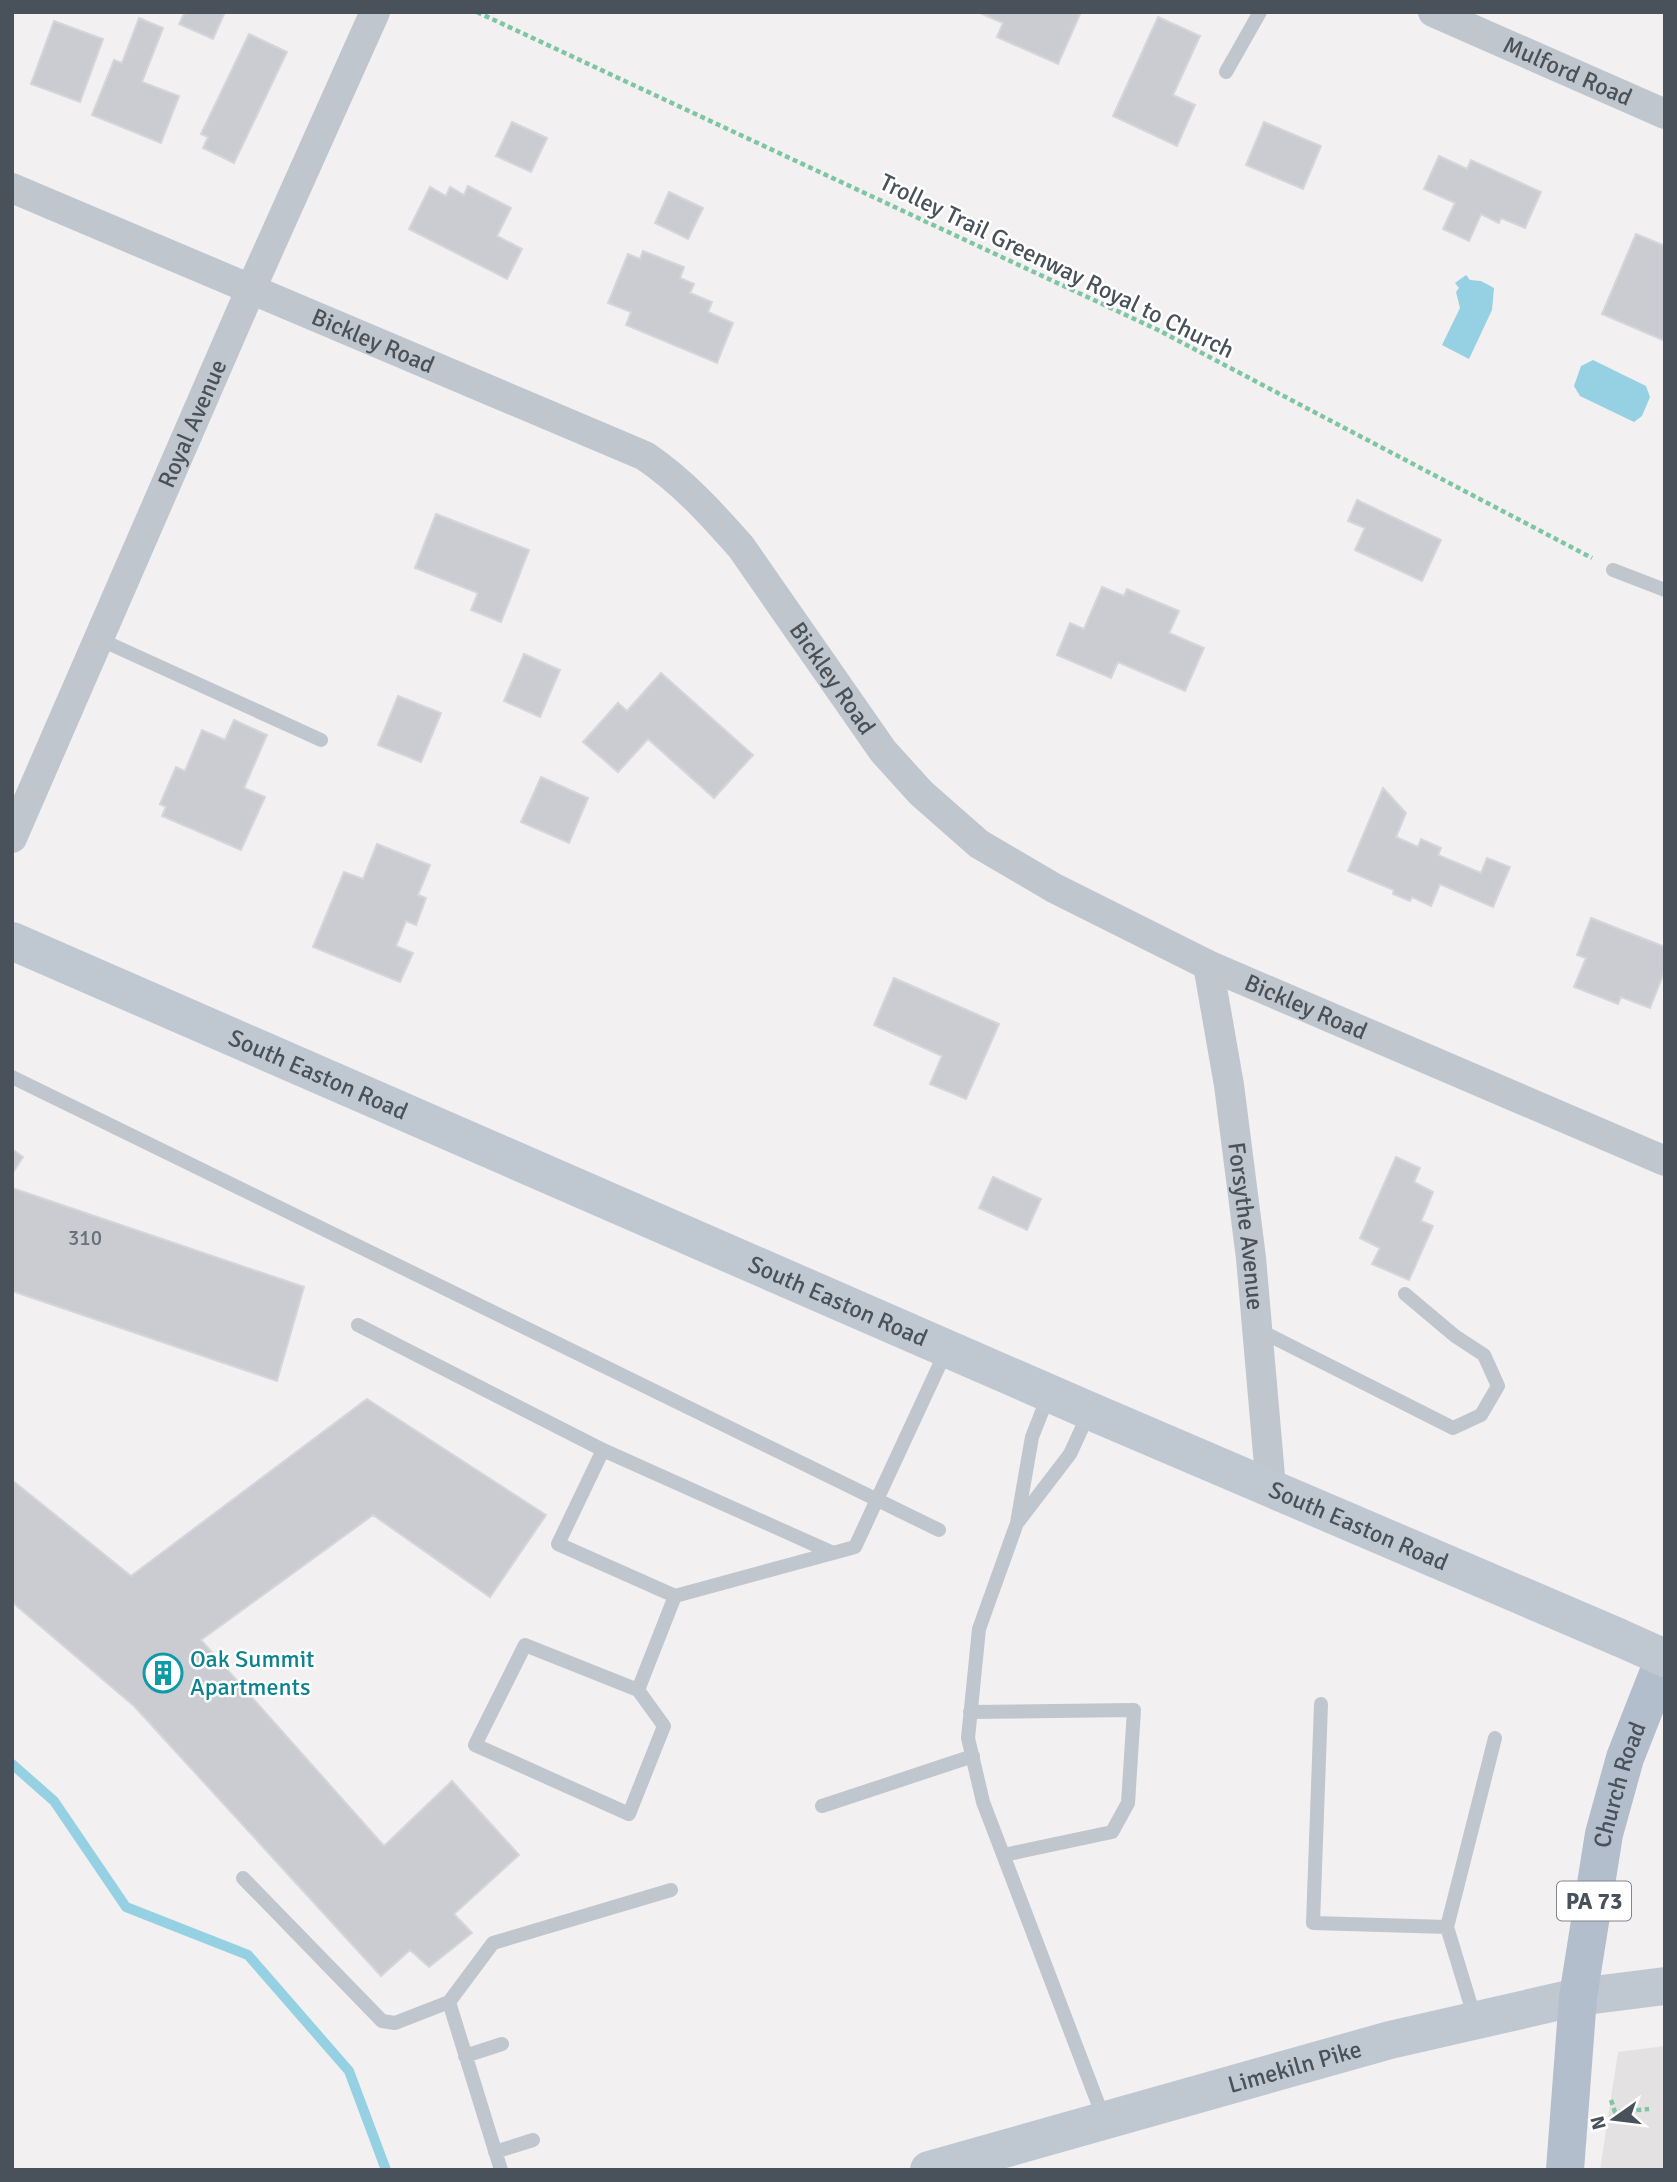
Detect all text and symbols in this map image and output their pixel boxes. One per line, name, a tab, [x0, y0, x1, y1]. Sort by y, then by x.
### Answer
street label: Mulford Road	[1498, 30, 1637, 113]
street label: Trolley Trail Greenway Royal to Church	[875, 167, 1239, 365]
street label: Bickley Road	[307, 302, 439, 380]
street label: Royal Avenue	[151, 355, 233, 492]
street label: Bickley Road	[783, 616, 882, 740]
street label: Bickley Road	[1240, 967, 1372, 1046]
street label: South Easton Road	[224, 1022, 412, 1127]
street label: Forsythe Avenue	[1221, 1140, 1270, 1311]
house number: 310	[68, 1225, 102, 1251]
street label: South Easton Road	[744, 1249, 932, 1353]
street label: South Easton Road	[1264, 1474, 1453, 1578]
place label: Oak Summit Apartments	[190, 1644, 314, 1702]
building icon: Oak Summit Apartments	[142, 1652, 184, 1694]
street label: Church Road	[1587, 1717, 1653, 1850]
road number: PA 73	[1557, 1882, 1631, 1920]
street label: Limekiln Pike	[1225, 2034, 1365, 2100]
north arrow	[1579, 2084, 1649, 2154]
text: N	[1585, 2114, 1612, 2132]

